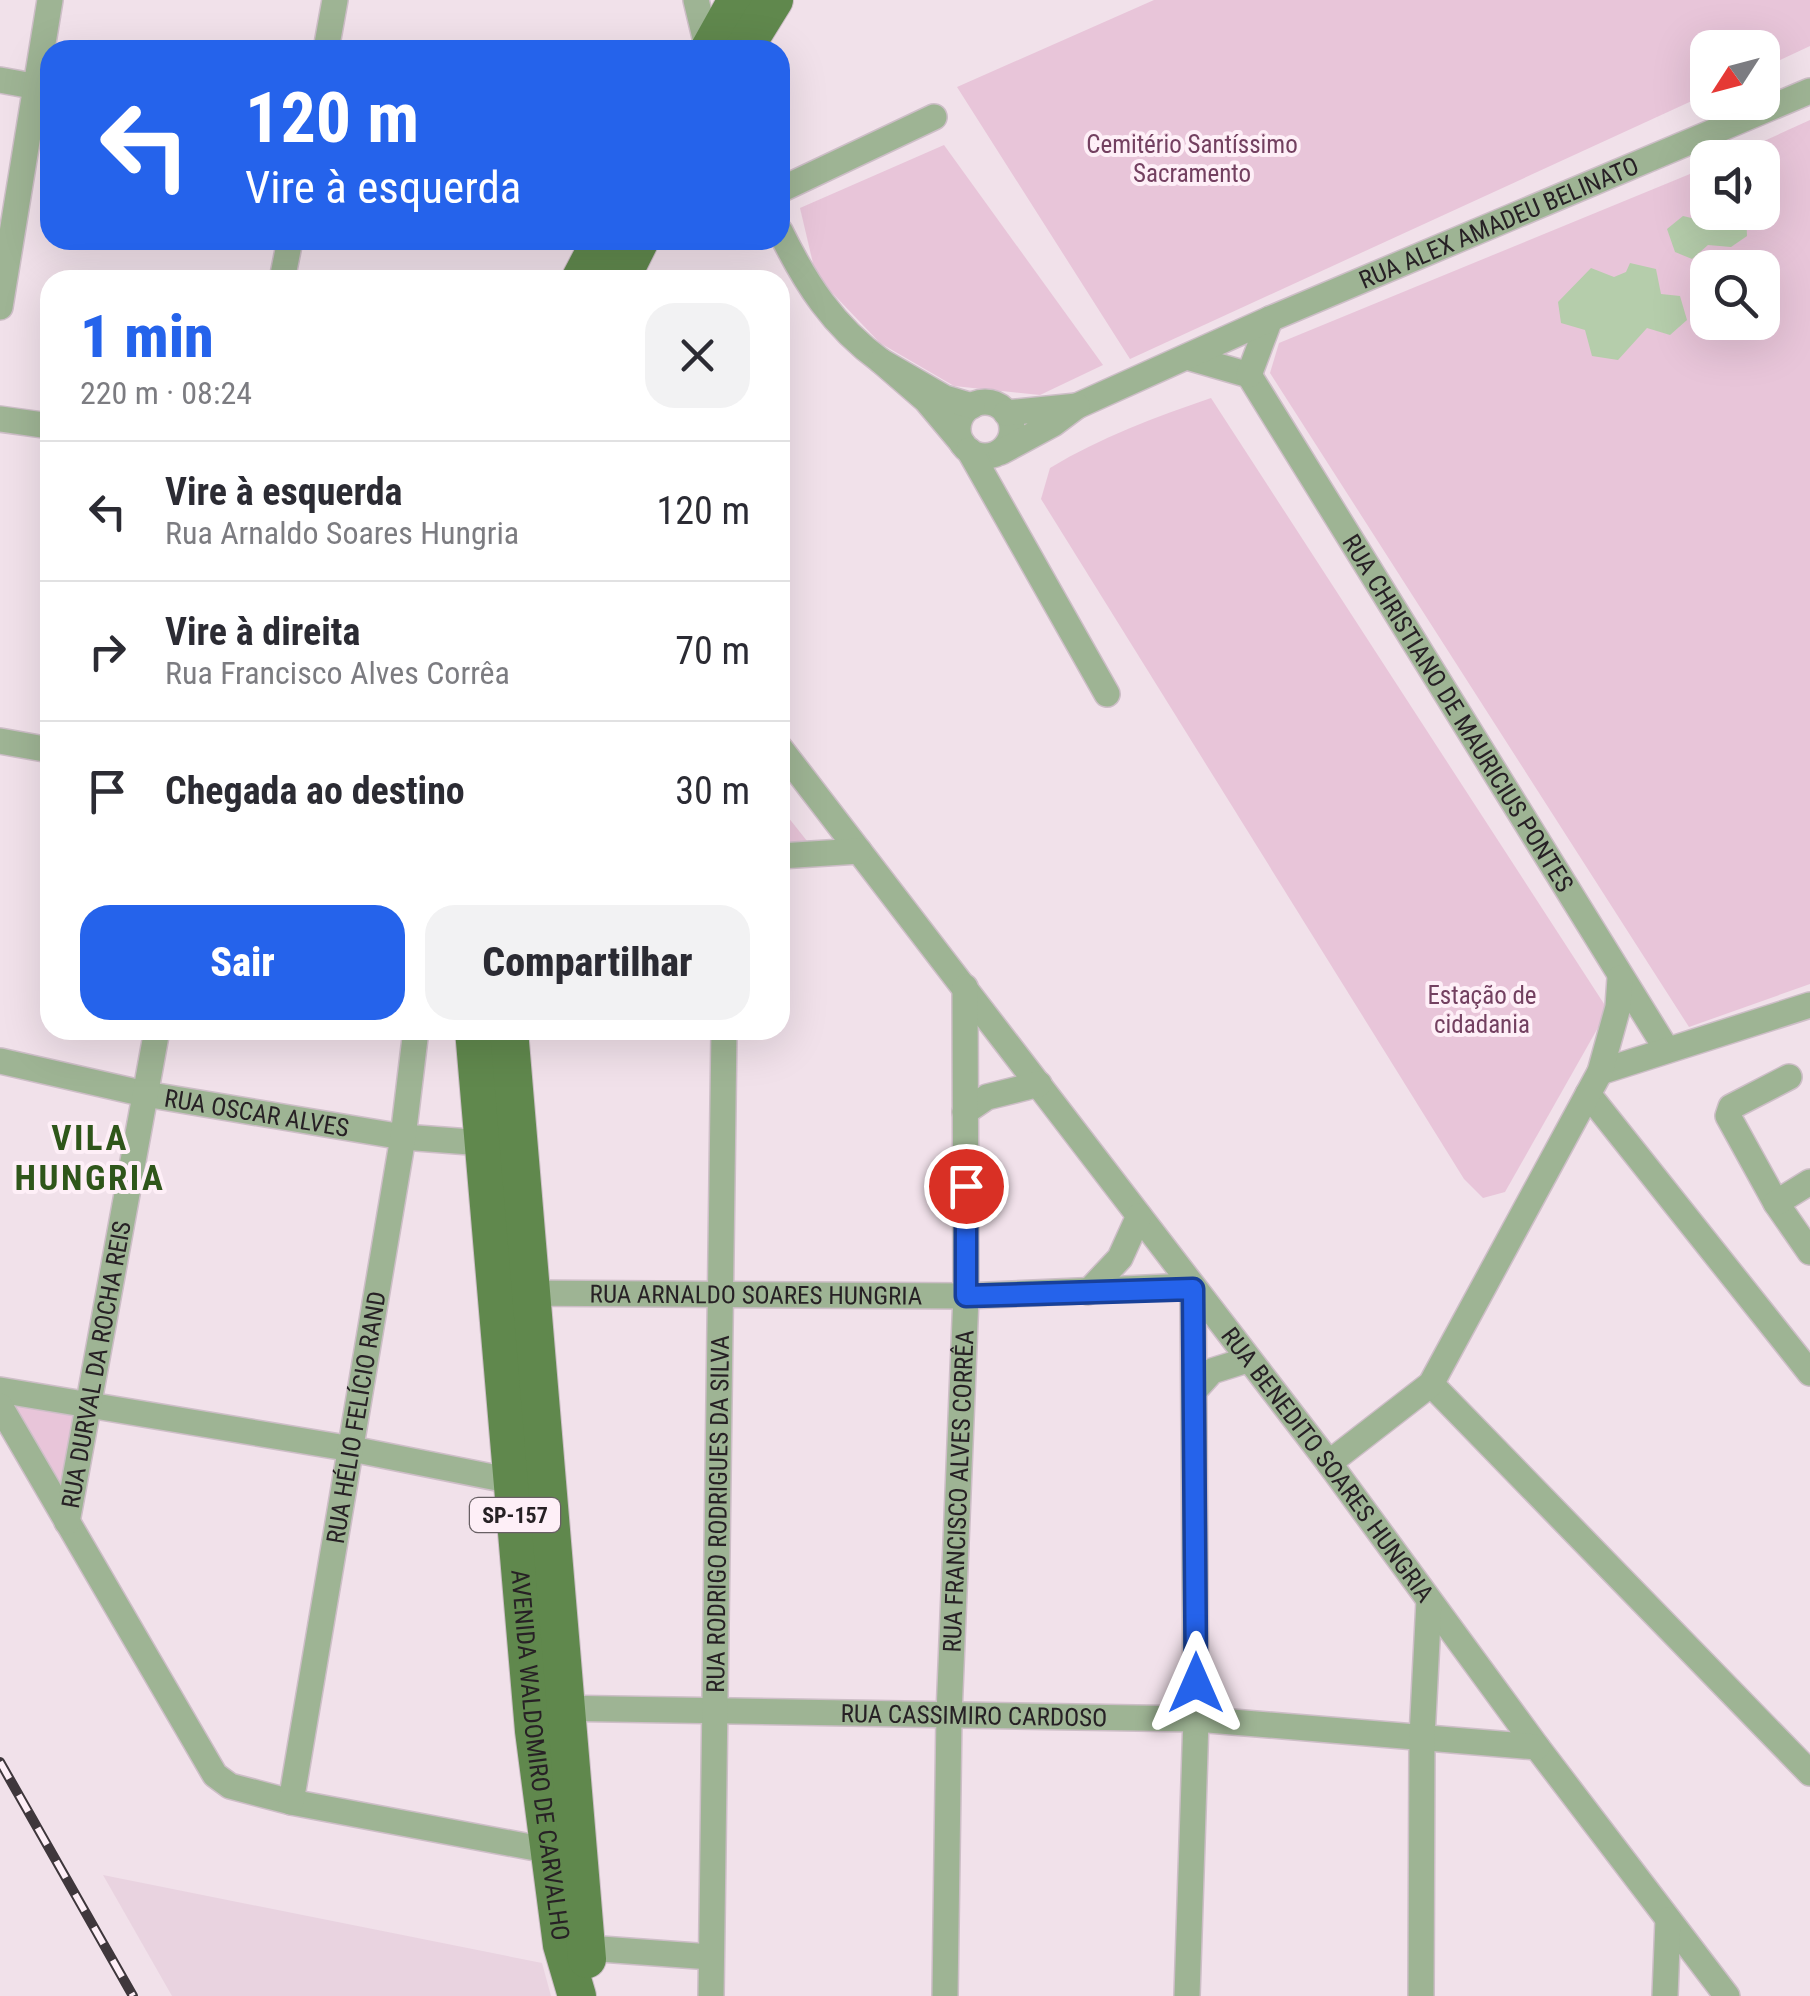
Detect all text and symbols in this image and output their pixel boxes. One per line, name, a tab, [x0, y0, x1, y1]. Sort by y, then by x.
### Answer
north arrow	[1690, 30, 1780, 120]
map controls	[1690, 30, 1780, 340]
text: 120 m	[245, 77, 419, 159]
icon: left	[80, 80, 210, 210]
park label: Cemitério Santíssimo Sacramento	[1086, 130, 1298, 188]
button: sound	[1690, 140, 1780, 230]
street label: RUA ALEX AMADEU BELINATO	[1355, 151, 1643, 295]
text: Vire à esquerda	[245, 161, 521, 214]
button: search	[1690, 250, 1780, 340]
text: 1 min	[80, 301, 214, 372]
button: close	[645, 303, 750, 408]
text: 220 m · 08:24	[80, 374, 252, 412]
text: Vire à esquerda	[165, 470, 403, 514]
icon: left	[80, 484, 135, 539]
text: 120 m	[656, 489, 750, 533]
text: Rua Arnaldo Soares Hungria	[165, 514, 519, 552]
street label: RUA CHRISTIANO DE MAURICIUS PONTES	[1336, 529, 1579, 897]
text: Vire à direita	[165, 610, 360, 654]
icon: right	[80, 624, 135, 679]
text: 70 m	[675, 629, 750, 673]
text: Rua Francisco Alves Corrêa	[165, 654, 510, 692]
icon: arrive	[80, 764, 135, 819]
text: Chegada ao destino	[165, 769, 465, 813]
text: 30 m	[675, 769, 750, 813]
button: Sair	[80, 905, 405, 1020]
button: Compartilhar	[425, 905, 750, 1020]
park label: Estação de cidadania	[1427, 981, 1537, 1039]
street label: RUA OSCAR ALVES	[162, 1083, 351, 1143]
district label: VILA HUNGRIA	[15, 1118, 165, 1199]
pin	[924, 1144, 1009, 1229]
icon: arrive	[939, 1159, 994, 1214]
street label: RUA DURVAL DA ROCHA REIS	[56, 1219, 137, 1511]
street label: RUA ARNALDO SOARES HUNGRIA	[590, 1279, 922, 1311]
street label: RUA HÉLIO FELÍCIO RAND	[321, 1289, 392, 1546]
street label: RUA BENEDITO SOARES HUNGRIA	[1215, 1322, 1440, 1608]
street label: RUA FRANCISCO ALVES CORRÊA	[938, 1329, 980, 1653]
street label: RUA RODRIGO RODRIGUES DA SILVA	[701, 1335, 735, 1693]
road number: SP-157	[470, 1498, 560, 1532]
street label: AVENIDA WALDOMIRO DE CARVALHO	[505, 1568, 575, 1942]
position arrow	[1144, 1631, 1248, 1735]
street label: RUA CASSIMIRO CARDOSO	[840, 1699, 1107, 1732]

